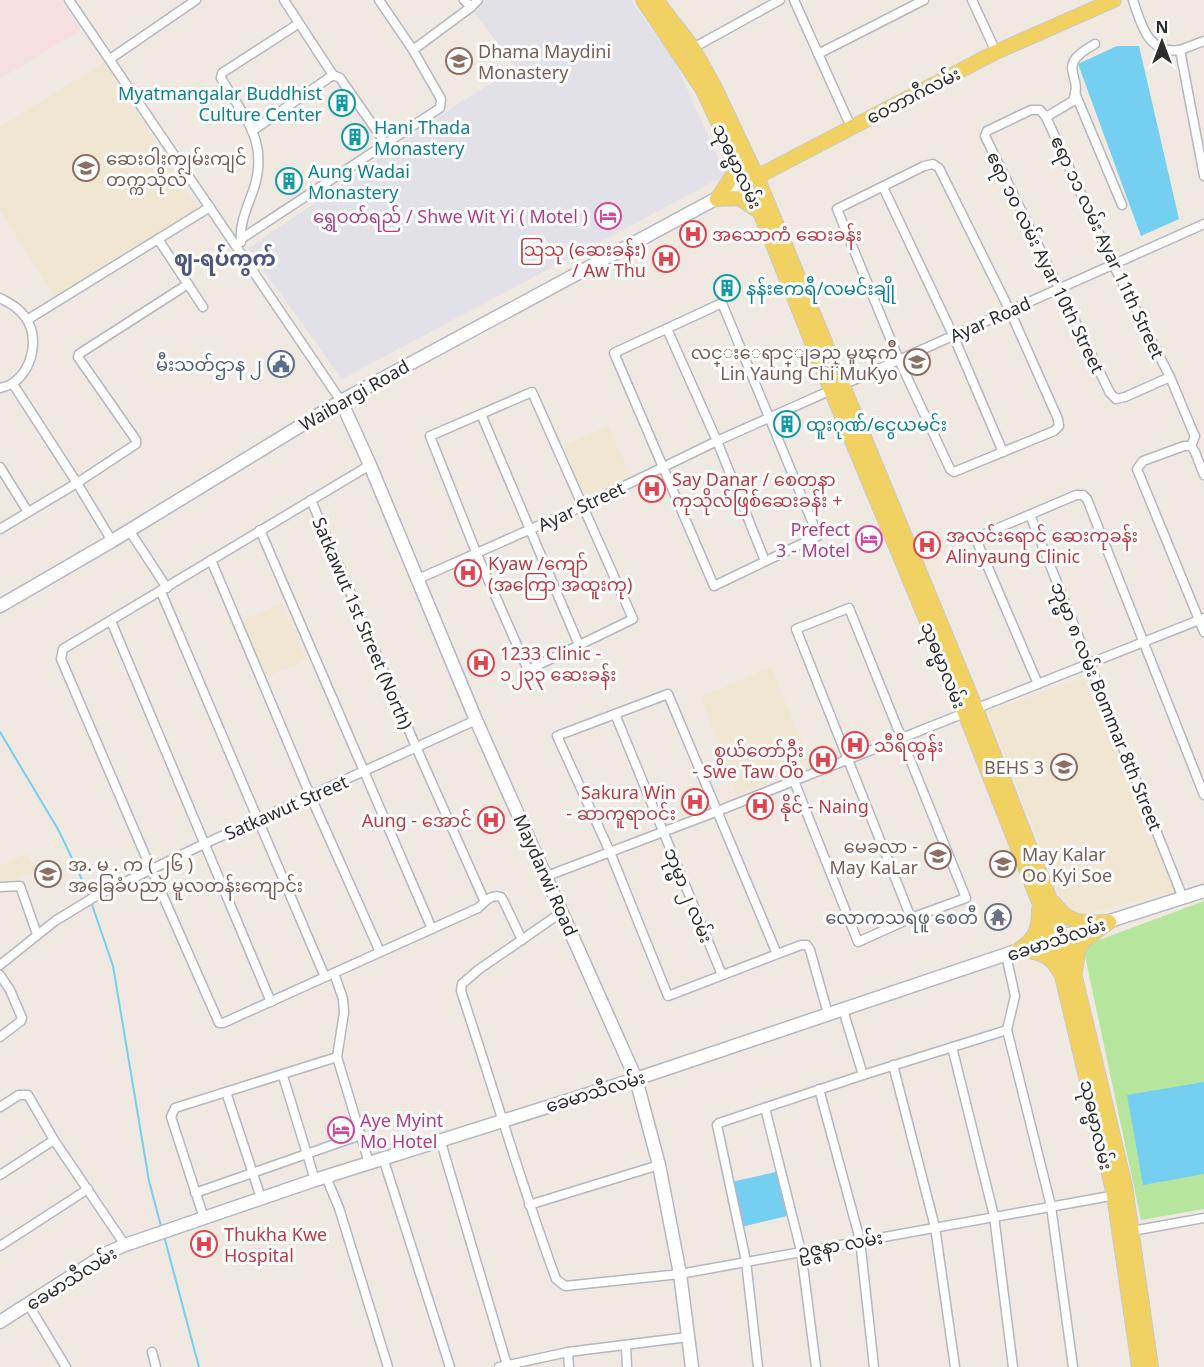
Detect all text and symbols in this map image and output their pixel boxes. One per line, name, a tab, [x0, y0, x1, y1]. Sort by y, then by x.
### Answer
north arrow	[1132, 12, 1192, 72]
text: N	[1155, 16, 1169, 38]
place label: Dhama Maydini Monastery	[478, 39, 611, 84]
school or university icon: Dhama Maydini Monastery	[444, 46, 474, 76]
street label: ဝေဘာဂီလမ်း	[861, 60, 964, 129]
place label: Myatmangalar Buddhist Culture Center	[118, 81, 323, 126]
building icon: Myatmangalar Buddhist Culture Center	[327, 88, 357, 118]
place label: Hani Thada Monastery	[374, 115, 470, 160]
street label: သုဓမ္မာလမ်း	[704, 119, 768, 214]
building icon: Hani Thada Monastery	[340, 122, 370, 152]
street label: ဧရာ ၁၁ လမ်း Ayar 11th Street	[1042, 132, 1170, 364]
place label: ဆေးဝါးကျွမ်းကျင် တက္ကသိုလ်	[106, 146, 247, 195]
street label: ဧရာ ၁၀ လမ်း Ayar 10th Street	[978, 147, 1110, 379]
school or university icon: ဆေးဝါးကျွမ်းကျင် တက္ကသိုလ်	[71, 153, 101, 183]
place label: Aung Wadai Monastery	[308, 159, 410, 204]
building icon: Aung Wadai Monastery	[274, 166, 304, 196]
hotel icon: ရွှေဝတ်ရည် / Shwe Wit Yi ( Motel )	[593, 201, 623, 231]
place label: ရွှေဝတ်ရည် / Shwe Wit Yi ( Motel )	[313, 204, 588, 232]
hospital icon: အသောကံ ဆေးခန်း	[678, 219, 708, 249]
place label: အသောကံ ဆေးခန်း	[712, 222, 862, 250]
place label: သြသု (ဆေးခန်း) / Aw Thu	[520, 237, 646, 282]
district label: ဈ-ရပ်ကွက်	[174, 243, 276, 276]
hospital icon: သြသု (ဆေးခန်း) / Aw Thu	[651, 244, 681, 274]
building icon: နန်းဧကရီ/လမင်းချို	[712, 273, 742, 303]
place label: နန်းဧကရီ/လမင်းချို	[746, 275, 897, 304]
street label: Ayar Road	[946, 291, 1034, 347]
place label: လင္းေရာင္ျခည္ မူၾကိဳ Lin Yaung Chi MuKyo	[691, 339, 898, 385]
school or university icon: လင္းေရာင္ျခည္ မူၾကိဳ Lin Yaung Chi MuKyo	[902, 347, 932, 377]
public building icon: မီးသတ်ဌာန ၂	[266, 349, 296, 379]
place label: မီးသတ်ဌာန ၂	[156, 351, 262, 380]
street label: Waibargi Road	[295, 354, 413, 436]
building icon: ထူးဂုဏ်/ငွေယမင်း	[772, 409, 802, 439]
place label: ထူးဂုဏ်/ငွေယမင်း	[806, 412, 947, 440]
place label: Say Danar / စေတနာ ကုသိုလ်ဖြစ်ဆေးခန်း +	[672, 467, 842, 516]
hospital icon: Say Danar / စေတနာ ကုသိုလ်ဖြစ်ဆေးခန်း +	[637, 474, 667, 504]
street label: Ayar Street	[534, 475, 629, 537]
street label: Satkawut 1st Street (North)	[307, 513, 419, 733]
place label: Prefect 3 - Motel	[776, 517, 850, 562]
place label: အလင်းရောင် ဆေးကုခန်း Alinyaung Clinic	[946, 523, 1138, 568]
hotel icon: Prefect 3 - Motel	[854, 524, 884, 554]
hospital icon: အလင်းရောင် ဆေးကုခန်း Alinyaung Clinic	[912, 530, 942, 560]
place label: Kyaw /ကျော် (အကြော အထူးကု)	[488, 551, 632, 600]
hospital icon: Kyaw /ကျော် (အကြော အထူးကု)	[453, 558, 483, 588]
street label: ဘုမ္မာ ၈ လမ်း Bommar 8th Street	[1042, 578, 1168, 836]
street label: သုဓမ္မာလမ်း	[912, 618, 972, 714]
place label: 1233 Clinic - ၁၂၃၃ ဆေးခန်း	[500, 641, 617, 690]
hospital icon: 1233 Clinic - ၁၂၃၃ ဆေးခန်း	[466, 648, 496, 678]
hospital icon: သီရိထွန်း	[840, 730, 870, 760]
place label: သီရိထွန်း	[874, 732, 943, 761]
place label: စွယ်တော်ဦး - Swe Taw Oo	[692, 738, 804, 783]
hospital icon: စွယ်တော်ဦး - Swe Taw Oo	[808, 745, 838, 775]
school or university icon: BEHS 3	[1049, 752, 1079, 782]
place label: BEHS 3	[984, 755, 1044, 779]
street label: Satkawut Street	[220, 769, 352, 845]
place label: Sakura Win - ဆာကူရာဝင်း	[566, 780, 676, 829]
hospital icon: Sakura Win - ဆာကူရာဝင်း	[680, 787, 710, 817]
hospital icon: နိုင် - Naing	[745, 791, 775, 821]
place label: နိုင် - Naing	[780, 793, 869, 822]
hospital icon: Aung - အောင်	[476, 805, 506, 835]
place label: Aung - အောင်	[362, 808, 472, 832]
street label: Maydarwi Road	[508, 810, 584, 940]
place label: မေခလာ - May KaLar	[830, 834, 919, 879]
school or university icon: မေခလာ - May KaLar	[923, 841, 953, 871]
place label: May Kalar Oo Kyi Soe	[1022, 842, 1112, 887]
street label: ဘုမ္မာ ၂ လမ်း	[655, 844, 719, 948]
school or university icon: May Kalar Oo Kyi Soe	[988, 849, 1018, 879]
place label: အ. မ . က ( ၂၆ ) အခြေခံပညာ မူလတန်းကျောင်း	[68, 852, 303, 901]
school or university icon: အ. မ . က ( ၂၆ ) အခြေခံပညာ မူလတန်းကျောင်း	[33, 859, 63, 889]
temple icon: လောကသရဖူ စေတီ	[983, 902, 1013, 932]
place label: လောကသရဖူ စေတီ	[825, 904, 978, 933]
street label: ခေမာသီလမ်း	[1003, 911, 1109, 966]
street label: ခေမာသီလမ်း	[542, 1064, 648, 1117]
street label: သုဓမ္မာလမ်း	[1071, 1078, 1119, 1173]
place label: Aye Myint Mo Hotel	[360, 1108, 444, 1153]
hotel icon: Aye Myint Mo Hotel	[326, 1115, 356, 1145]
place label: Thukha Kwe Hospital	[224, 1222, 327, 1267]
street label: ဥဇ္ဇနာ လမ်း	[796, 1225, 885, 1268]
hospital icon: Thukha Kwe Hospital	[189, 1229, 219, 1259]
street label: ခေမာသီလမ်း	[21, 1240, 121, 1315]

